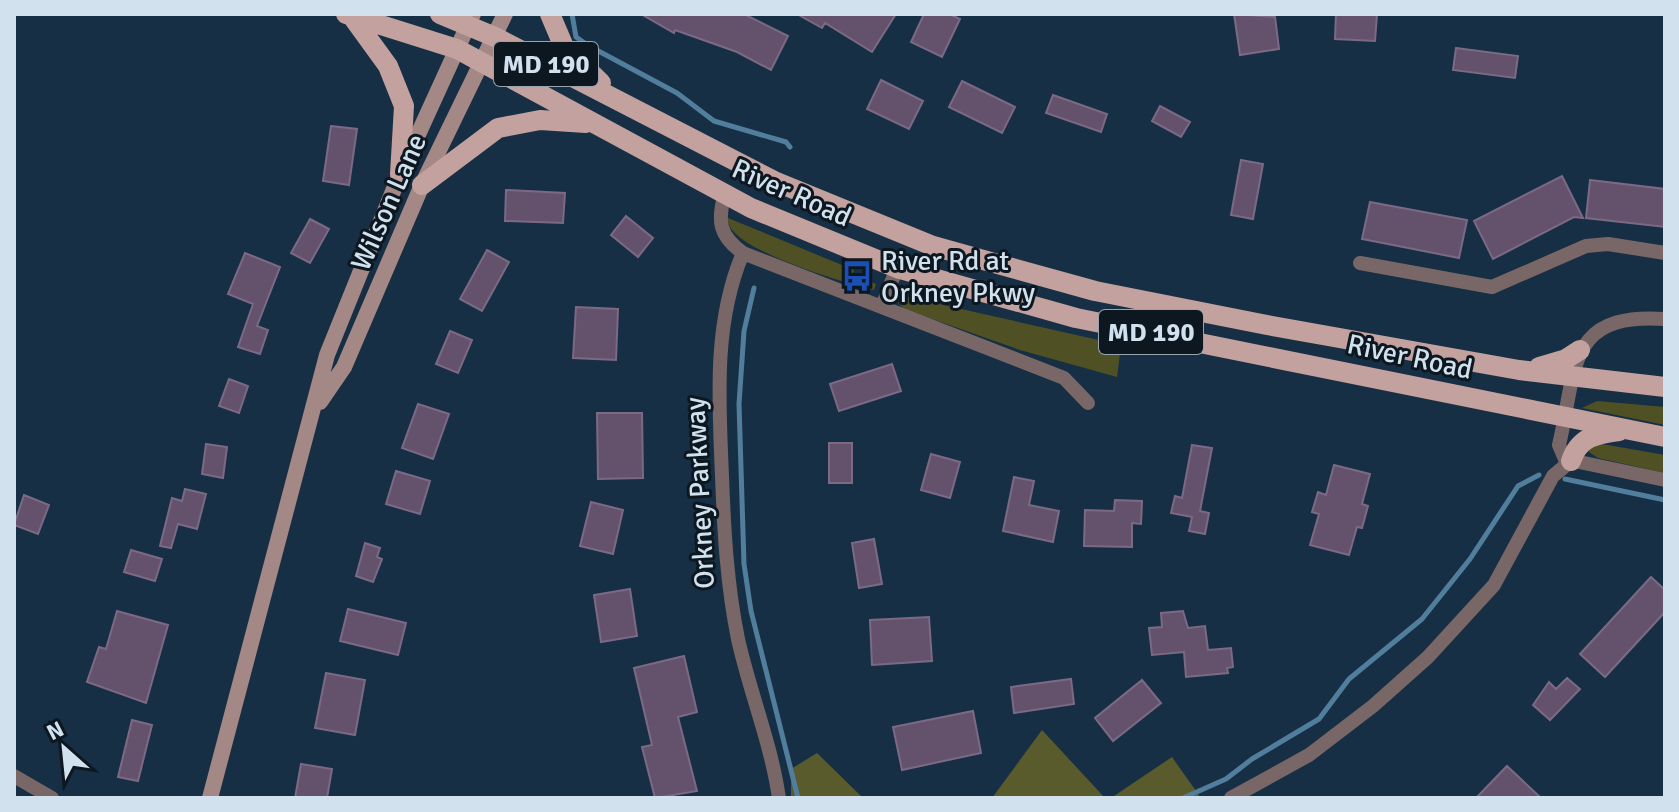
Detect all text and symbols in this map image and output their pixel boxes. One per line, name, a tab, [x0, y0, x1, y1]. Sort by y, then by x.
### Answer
road number: MD 190	[494, 42, 598, 86]
street label: Wilson Lane	[344, 129, 434, 276]
street label: River Road	[727, 152, 856, 234]
place label: River Rd at Orkney Pkwy	[881, 244, 1035, 310]
bus stop icon: River Rd at Orkney Pkwy	[840, 259, 874, 293]
road number: MD 190	[1099, 310, 1203, 354]
street label: River Road	[1344, 327, 1475, 387]
street label: Orkney Parkway	[678, 396, 722, 590]
north arrow	[24, 708, 104, 788]
text: N	[42, 715, 68, 746]

